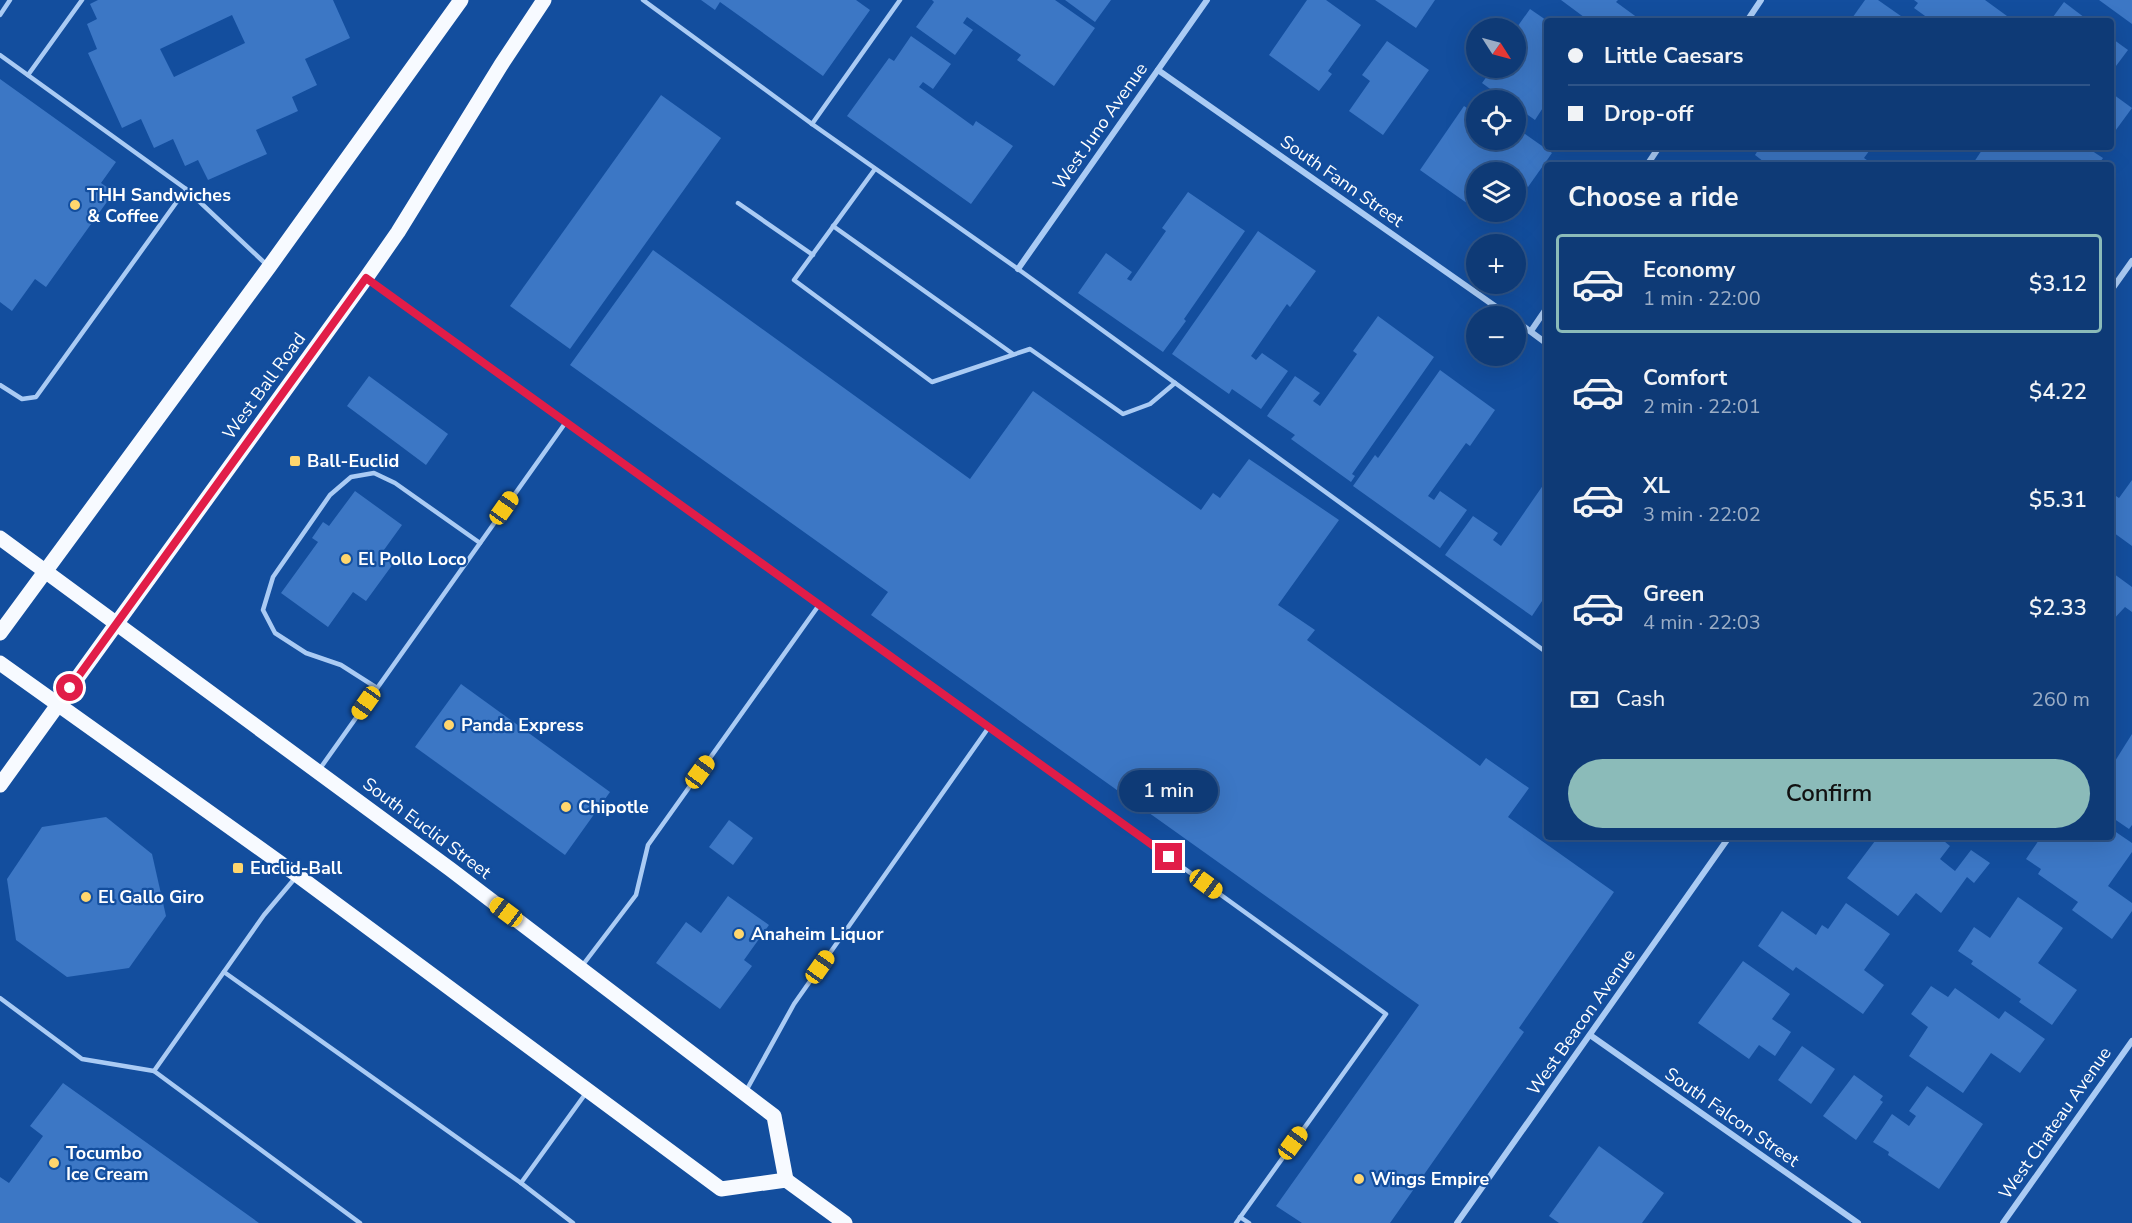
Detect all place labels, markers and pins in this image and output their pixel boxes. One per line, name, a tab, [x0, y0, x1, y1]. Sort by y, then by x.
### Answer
place label: THH Sandwiches & Coffee	[87, 183, 231, 228]
marker: THH Sandwiches & Coffee	[68, 198, 82, 212]
place label: Ball-Euclid	[307, 449, 399, 473]
marker: Ball-Euclid	[288, 454, 302, 468]
place label: El Pollo Loco	[358, 547, 467, 571]
marker: El Pollo Loco	[339, 552, 353, 566]
place label: Panda Express	[461, 713, 584, 737]
marker: Panda Express	[442, 718, 456, 732]
place label: Chipotle	[578, 795, 649, 819]
marker: Chipotle	[559, 800, 573, 814]
place label: Euclid-Ball	[250, 856, 343, 880]
marker: Euclid-Ball	[231, 861, 245, 875]
place label: El Gallo Giro	[98, 885, 204, 909]
marker: El Gallo Giro	[79, 890, 93, 904]
place label: Anaheim Liquor	[751, 922, 884, 946]
marker: Anaheim Liquor	[732, 927, 746, 941]
place label: Tocumbo Ice Cream	[66, 1141, 149, 1186]
marker: Tocumbo Ice Cream	[47, 1156, 61, 1170]
place label: Wings Empire	[1371, 1167, 1490, 1191]
marker: Wings Empire	[1352, 1172, 1366, 1186]

